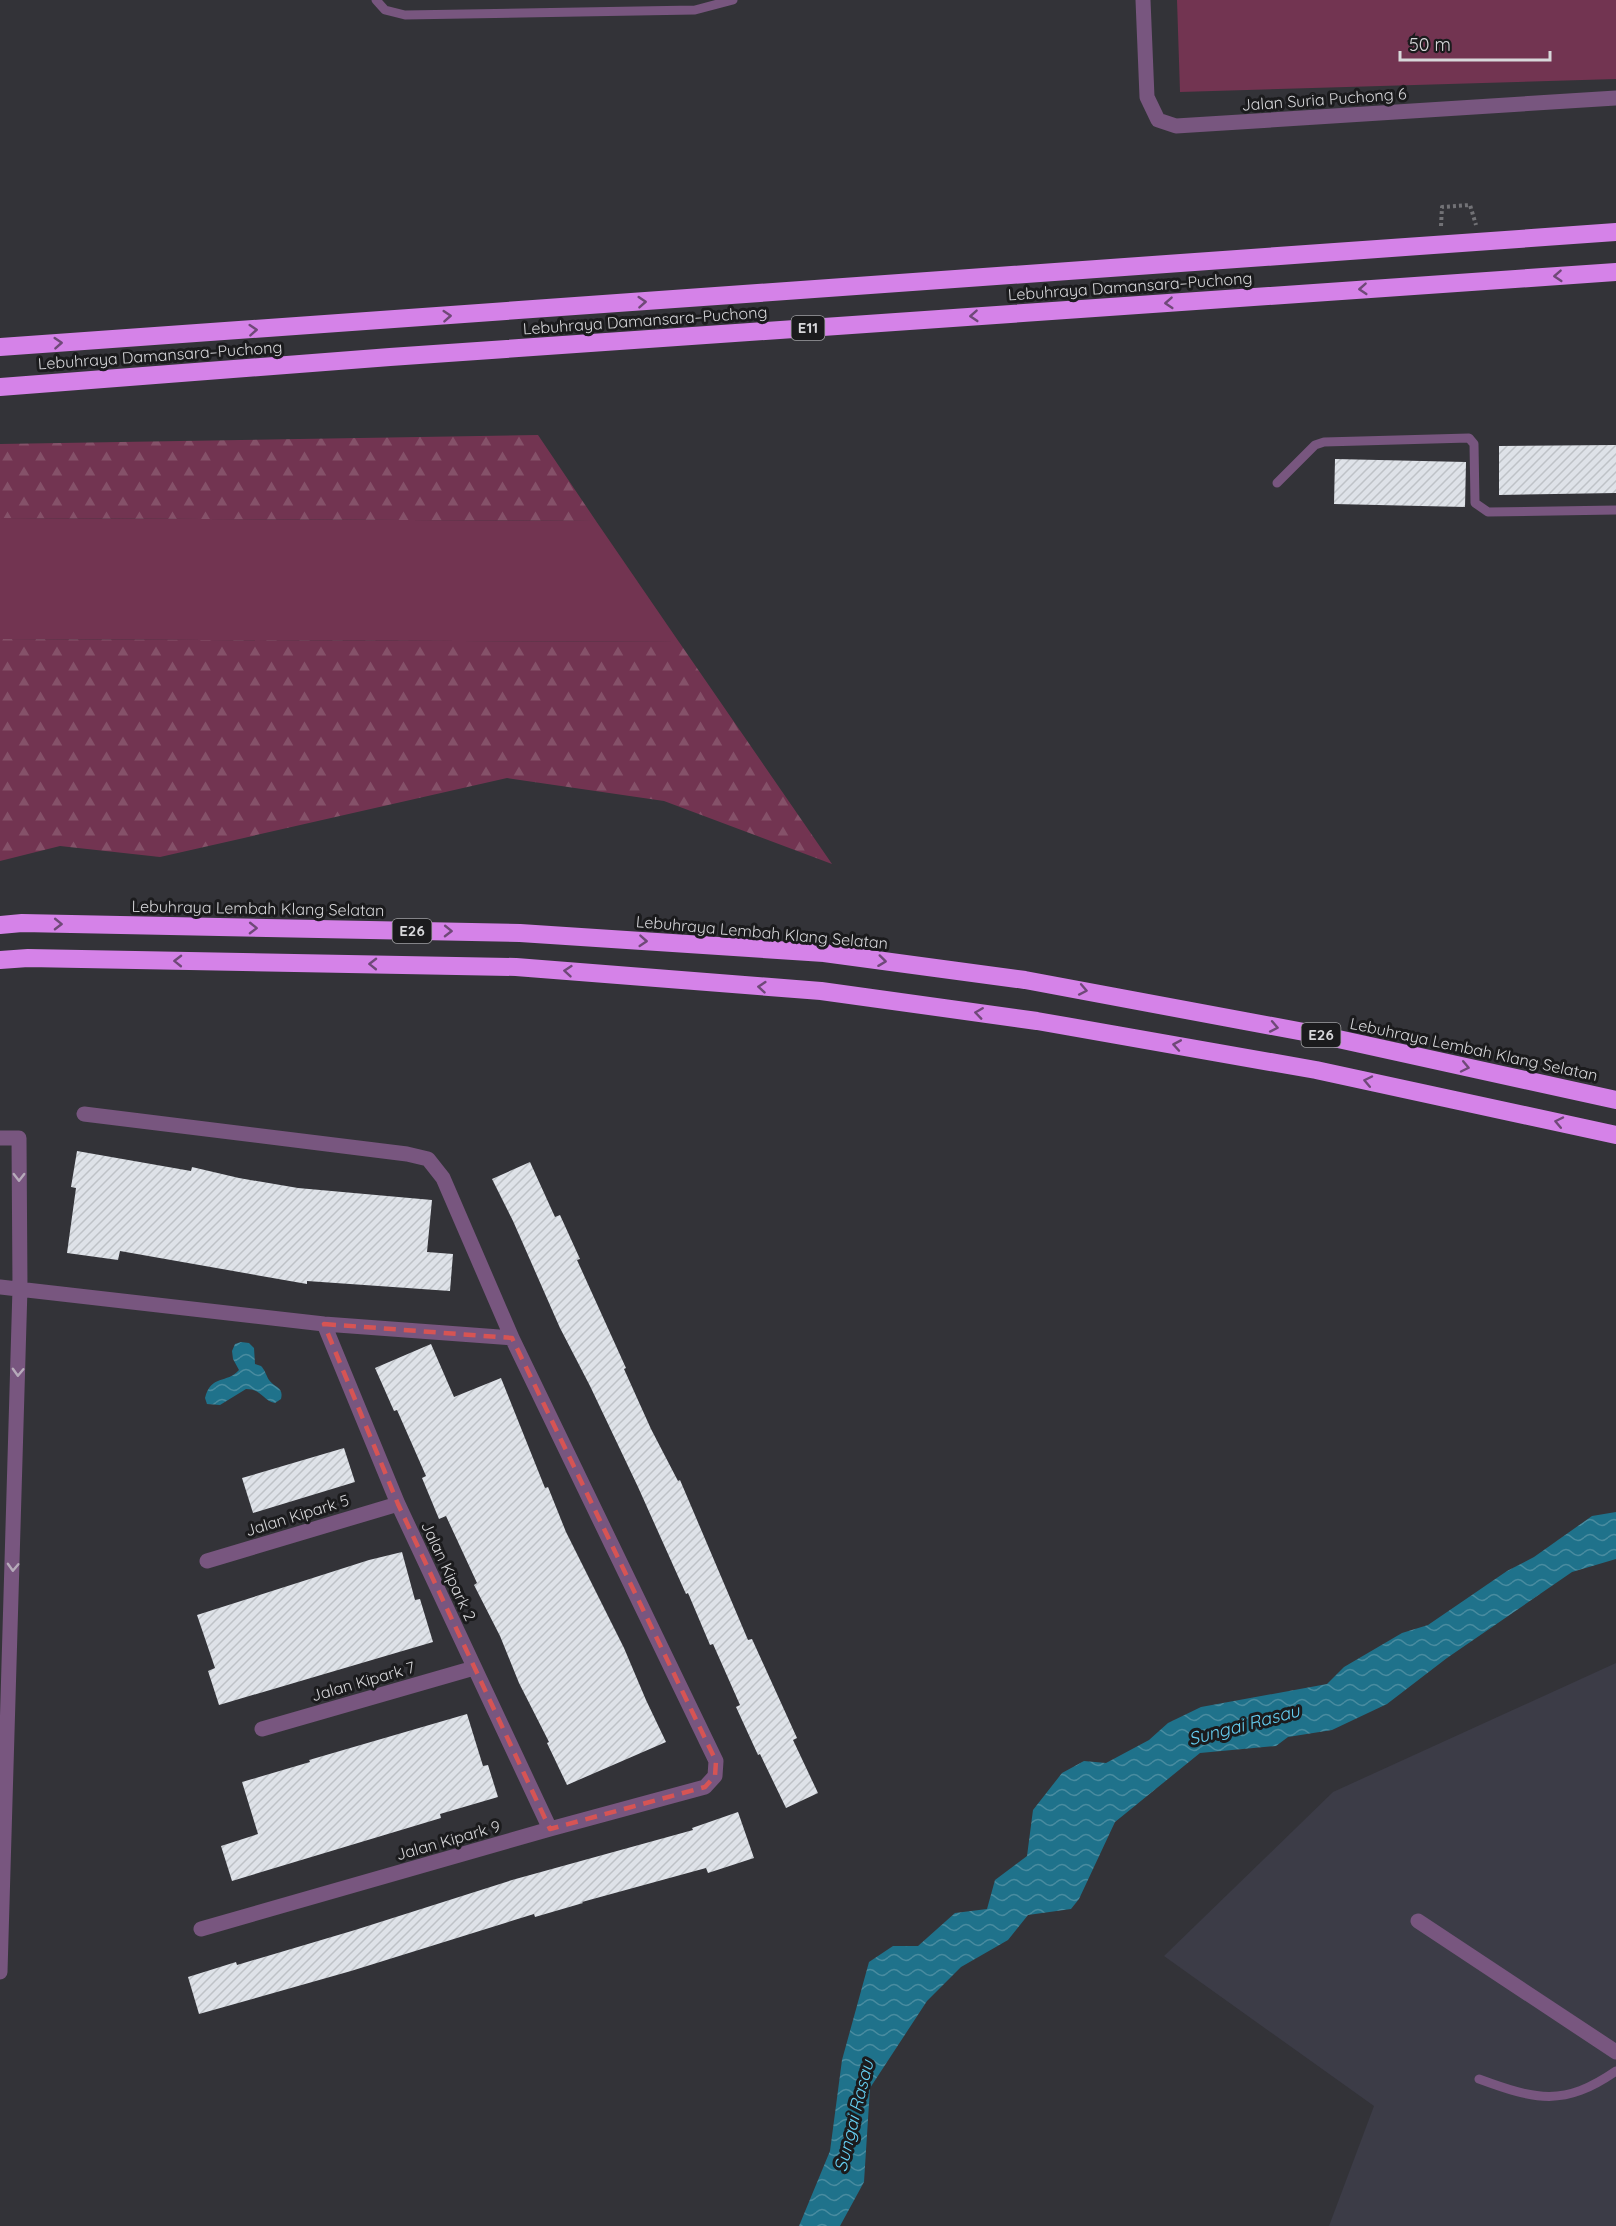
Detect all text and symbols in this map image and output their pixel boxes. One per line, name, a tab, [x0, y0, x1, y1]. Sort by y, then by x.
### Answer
scale bar	[1400, 24, 1550, 62]
text: 50 m	[1409, 33, 1451, 56]
street label: Jalan Suria Puchong 6	[1241, 83, 1408, 115]
street label: Lebuhraya Damansara–Puchong	[1007, 267, 1253, 305]
one-way arrow	[1553, 269, 1562, 282]
one-way arrow	[1359, 282, 1368, 295]
one-way arrow	[637, 296, 646, 309]
one-way arrow	[1164, 296, 1173, 309]
street label: Lebuhraya Damansara–Puchong	[522, 301, 768, 339]
one-way arrow	[443, 310, 452, 323]
one-way arrow	[970, 310, 979, 323]
road number: E11	[792, 316, 824, 340]
one-way arrow	[248, 323, 257, 336]
street label: Lebuhraya Damansara–Puchong	[37, 336, 283, 374]
one-way arrow	[54, 336, 63, 349]
street label: Lebuhraya Lembah Klang Selatan	[131, 896, 385, 920]
street label: Lebuhraya Lembah Klang Selatan	[635, 911, 889, 953]
one-way arrow	[54, 918, 63, 930]
road number: E26	[392, 919, 432, 943]
one-way arrow	[249, 922, 258, 934]
one-way arrow	[444, 925, 453, 938]
one-way arrow	[639, 934, 648, 947]
one-way arrow	[878, 954, 887, 967]
one-way arrow	[174, 955, 183, 967]
one-way arrow	[369, 958, 378, 970]
one-way arrow	[563, 965, 572, 978]
one-way arrow	[758, 980, 767, 993]
one-way arrow	[1078, 984, 1087, 996]
one-way arrow	[975, 1007, 984, 1019]
street label: Lebuhraya Lembah Klang Selatan	[1348, 1013, 1600, 1085]
one-way arrow	[1270, 1020, 1279, 1032]
road number: E26	[1302, 1023, 1340, 1047]
one-way arrow	[1172, 1039, 1182, 1052]
one-way arrow	[1460, 1059, 1470, 1072]
one-way arrow	[1364, 1075, 1374, 1088]
one-way arrow	[1554, 1117, 1564, 1130]
one-way arrow	[13, 1173, 26, 1182]
one-way arrow	[12, 1368, 24, 1377]
street label: Jalan Kipark 5	[243, 1490, 351, 1540]
street label: Jalan Kipark 2	[417, 1518, 481, 1624]
one-way arrow	[7, 1563, 19, 1572]
street label: Jalan Kipark 7	[309, 1657, 417, 1705]
water label: Sungai Rasau	[1186, 1698, 1304, 1750]
street label: Jalan Kipark 9	[394, 1816, 502, 1864]
water label: Sungai Rasau	[829, 2056, 879, 2174]

